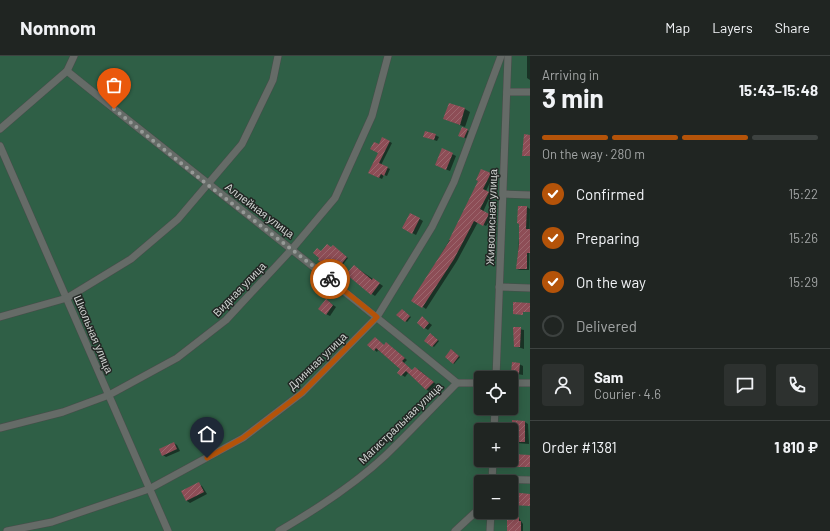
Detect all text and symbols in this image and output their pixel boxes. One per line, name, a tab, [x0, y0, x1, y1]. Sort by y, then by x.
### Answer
text: Nomnom	[20, 16, 96, 39]
text: Map	[665, 19, 690, 36]
text: Layers	[712, 19, 753, 36]
text: Share	[775, 19, 810, 36]
text: Arriving in	[542, 67, 599, 83]
pin	[97, 68, 131, 109]
icon: bag	[103, 74, 125, 96]
text: 15:43–15:48	[739, 81, 818, 99]
text: 3 min	[542, 82, 604, 113]
text: On the way · 280 m	[542, 146, 645, 162]
street label: Живописная улица	[483, 168, 499, 265]
street label: Аллейная улица	[223, 180, 298, 241]
icon: check	[542, 183, 564, 205]
text: Confirmed	[576, 185, 644, 203]
text: 15:22	[788, 186, 818, 202]
icon: check	[542, 227, 564, 249]
text: Preparing	[576, 229, 640, 247]
text: 15:26	[789, 230, 818, 246]
street label: Видная улица	[210, 259, 269, 319]
courier	[310, 259, 350, 299]
icon: bike	[319, 268, 341, 290]
icon: check	[542, 271, 564, 293]
text: On the way	[576, 273, 646, 291]
text: 15:29	[789, 274, 818, 290]
street label: Школьная улица	[72, 293, 117, 376]
text: Delivered	[576, 317, 637, 335]
street label: Длинная улица	[285, 329, 350, 392]
button: person	[542, 364, 584, 406]
button: chat	[724, 364, 766, 406]
button: phone	[776, 364, 818, 406]
text: Sam	[594, 368, 623, 386]
map controls	[474, 371, 518, 519]
button: locate	[474, 371, 518, 415]
street label: Магистральная улица	[356, 379, 445, 466]
text: Courier · 4.6	[594, 386, 661, 402]
pin	[190, 417, 224, 458]
icon: home	[196, 423, 218, 445]
button: +	[474, 423, 518, 467]
text: Order #1381	[542, 438, 617, 456]
text: 1 810 ₽	[774, 438, 818, 456]
button: −	[474, 475, 518, 519]

